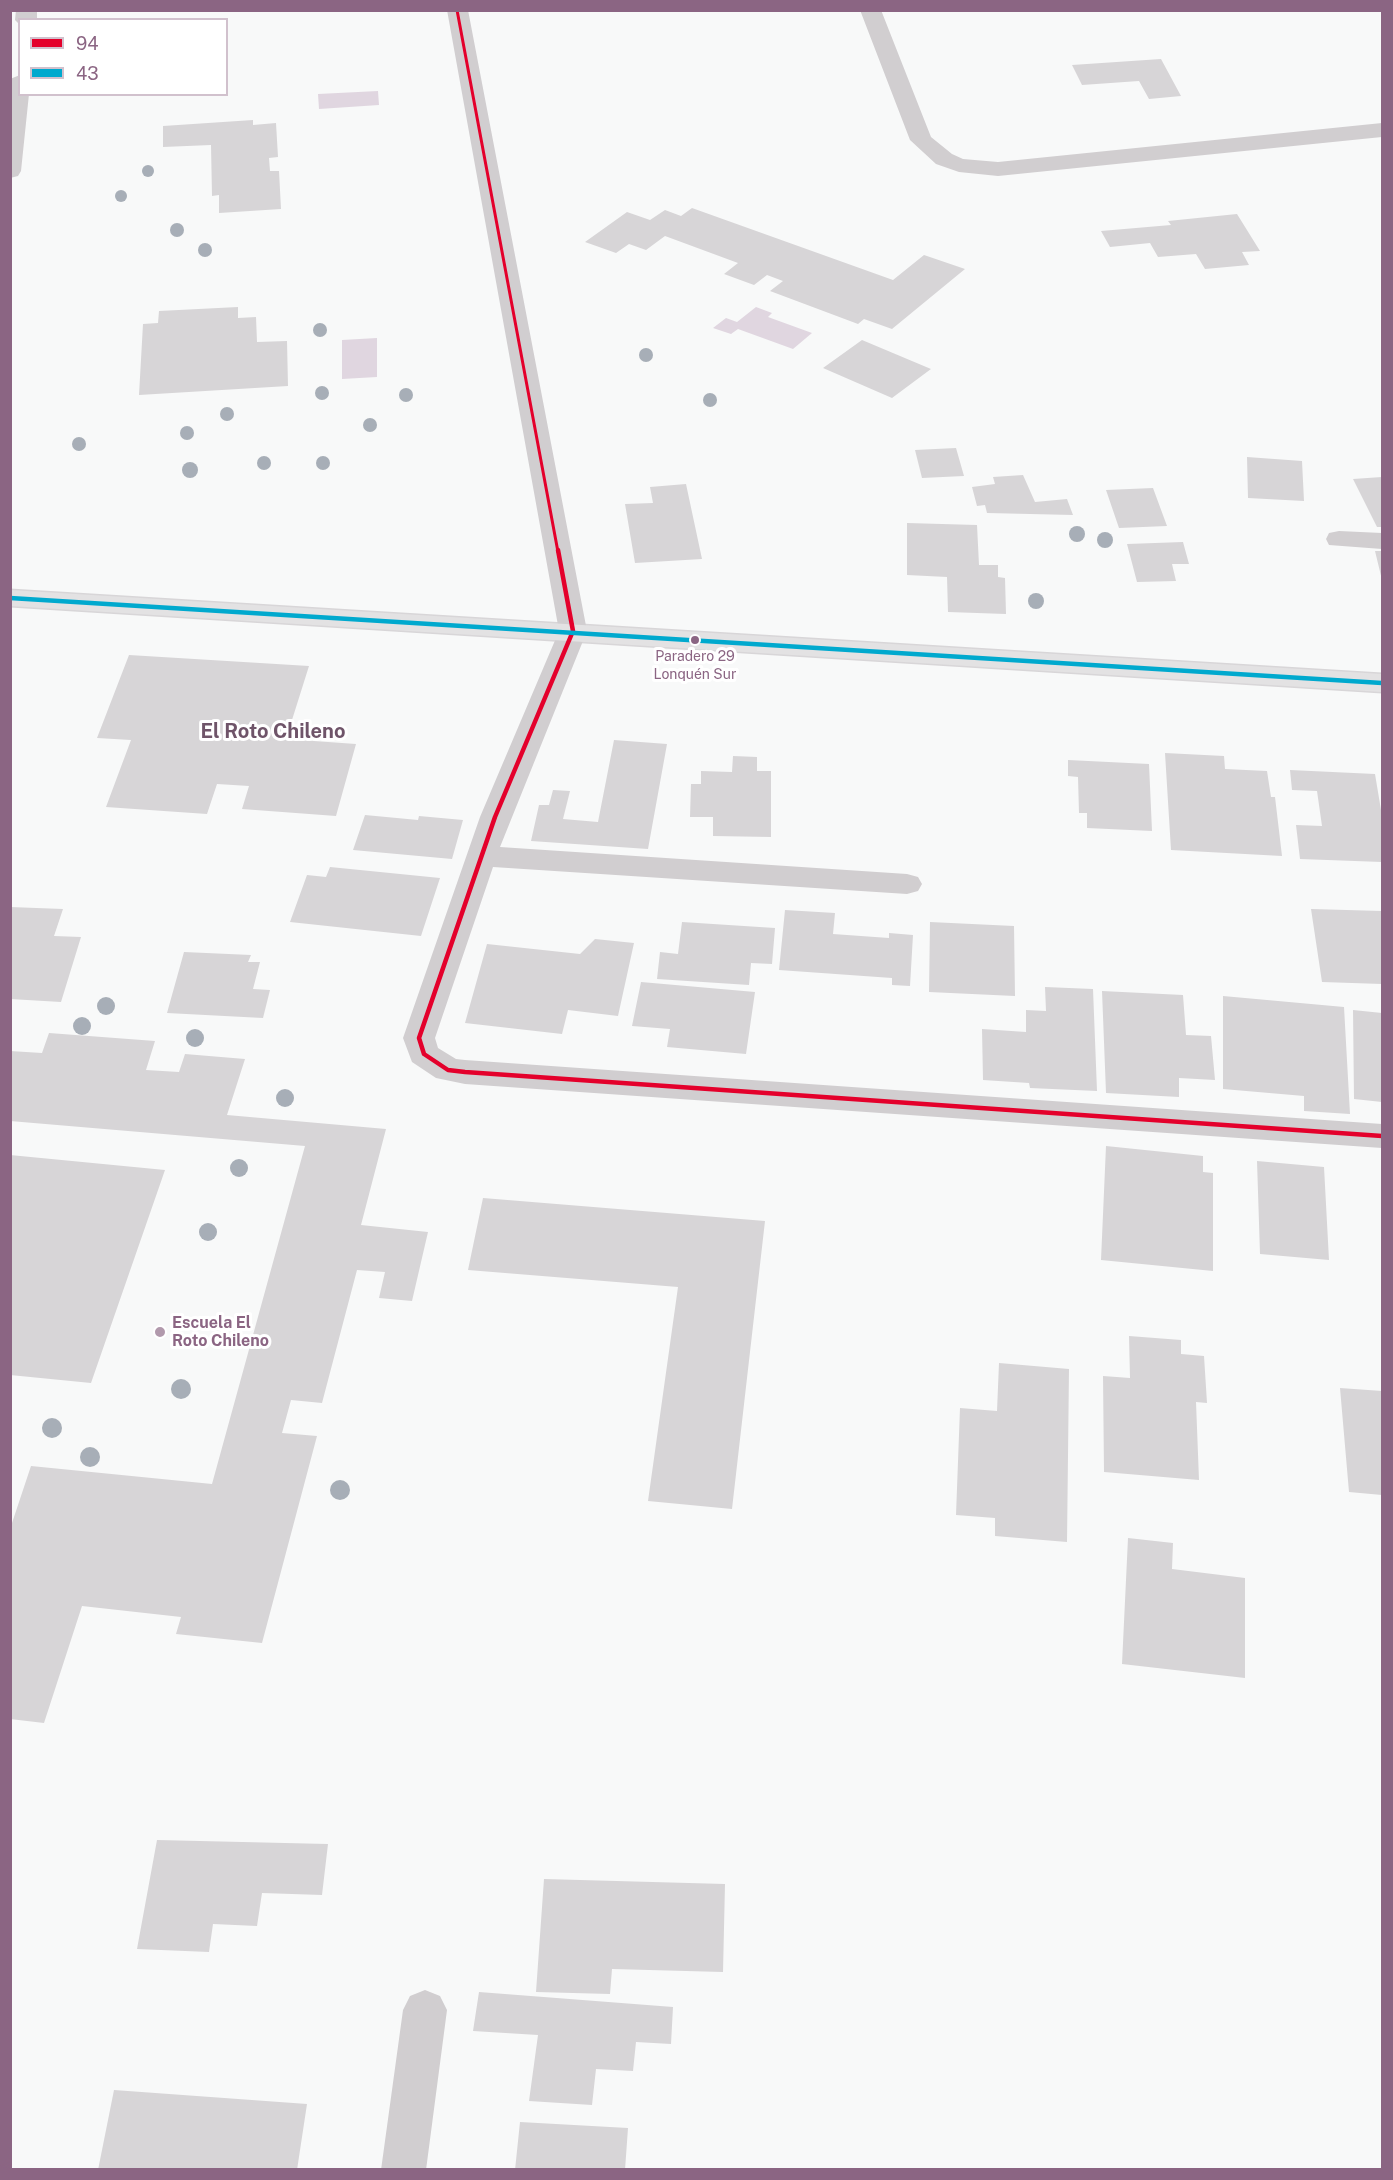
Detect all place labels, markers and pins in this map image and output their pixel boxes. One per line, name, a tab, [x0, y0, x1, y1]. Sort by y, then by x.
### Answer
marker: Paradero 29 Lonquén Sur	[689, 634, 701, 646]
place label: Paradero 29 Lonquén Sur	[654, 649, 736, 682]
place label: Escuela El Roto Chileno	[172, 1313, 269, 1351]
marker: Escuela El Roto Chileno	[153, 1325, 167, 1339]

